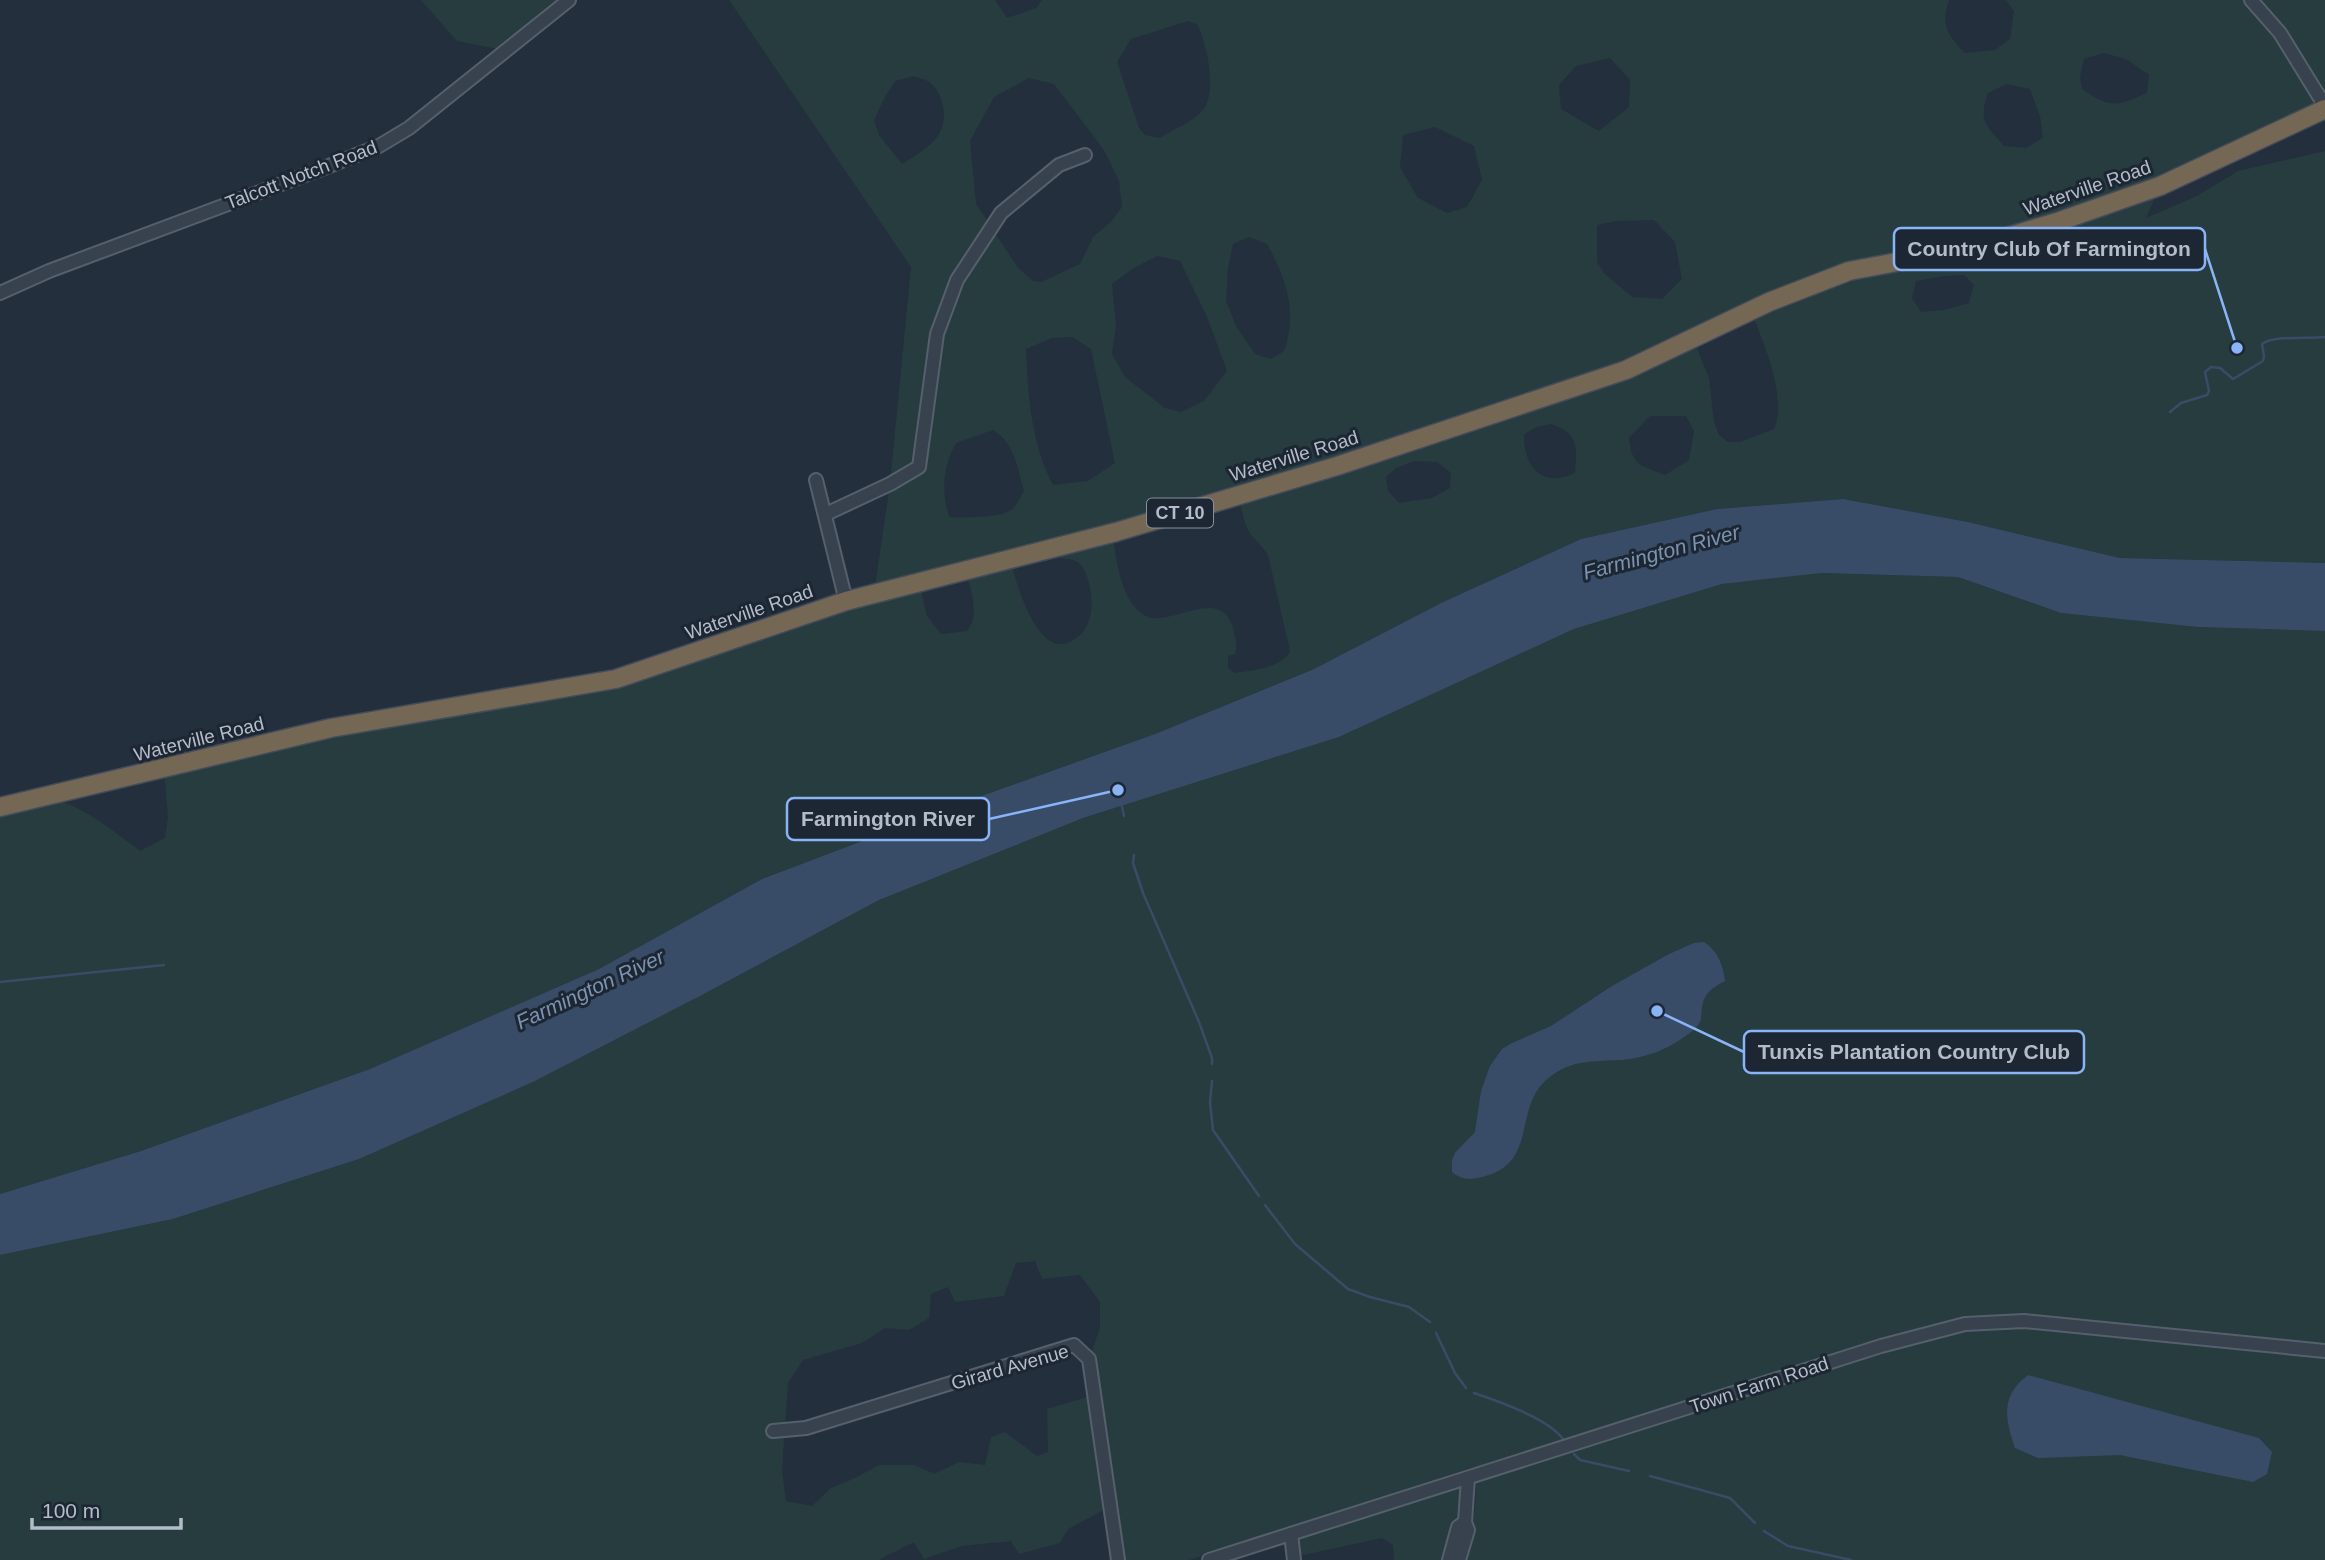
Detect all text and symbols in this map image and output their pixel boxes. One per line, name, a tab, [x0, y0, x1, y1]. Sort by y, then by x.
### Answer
street label: Talcott Notch Road	[222, 136, 380, 214]
street label: Waterville Road	[2021, 156, 2153, 220]
callout: Country Club Of Farmington	[1894, 228, 2205, 270]
text: Country Club Of Farmington	[1907, 237, 2191, 260]
street label: Waterville Road	[1227, 426, 1361, 486]
road number: CT 10	[1147, 499, 1213, 528]
water label: Farmington River	[1580, 520, 1743, 584]
street label: Waterville Road	[683, 580, 815, 644]
street label: Waterville Road	[132, 713, 266, 765]
callout: Farmington River	[787, 798, 989, 840]
text: Farmington River	[801, 807, 975, 830]
water label: Farmington River	[512, 944, 669, 1033]
callout: Tunxis Plantation Country Club	[1744, 1031, 2084, 1073]
text: Tunxis Plantation Country Club	[1758, 1040, 2070, 1063]
street label: Girard Avenue	[949, 1340, 1071, 1394]
street label: Town Farm Road	[1687, 1353, 1831, 1417]
scale bar	[32, 1486, 180, 1530]
text: 100 m	[42, 1499, 100, 1522]

